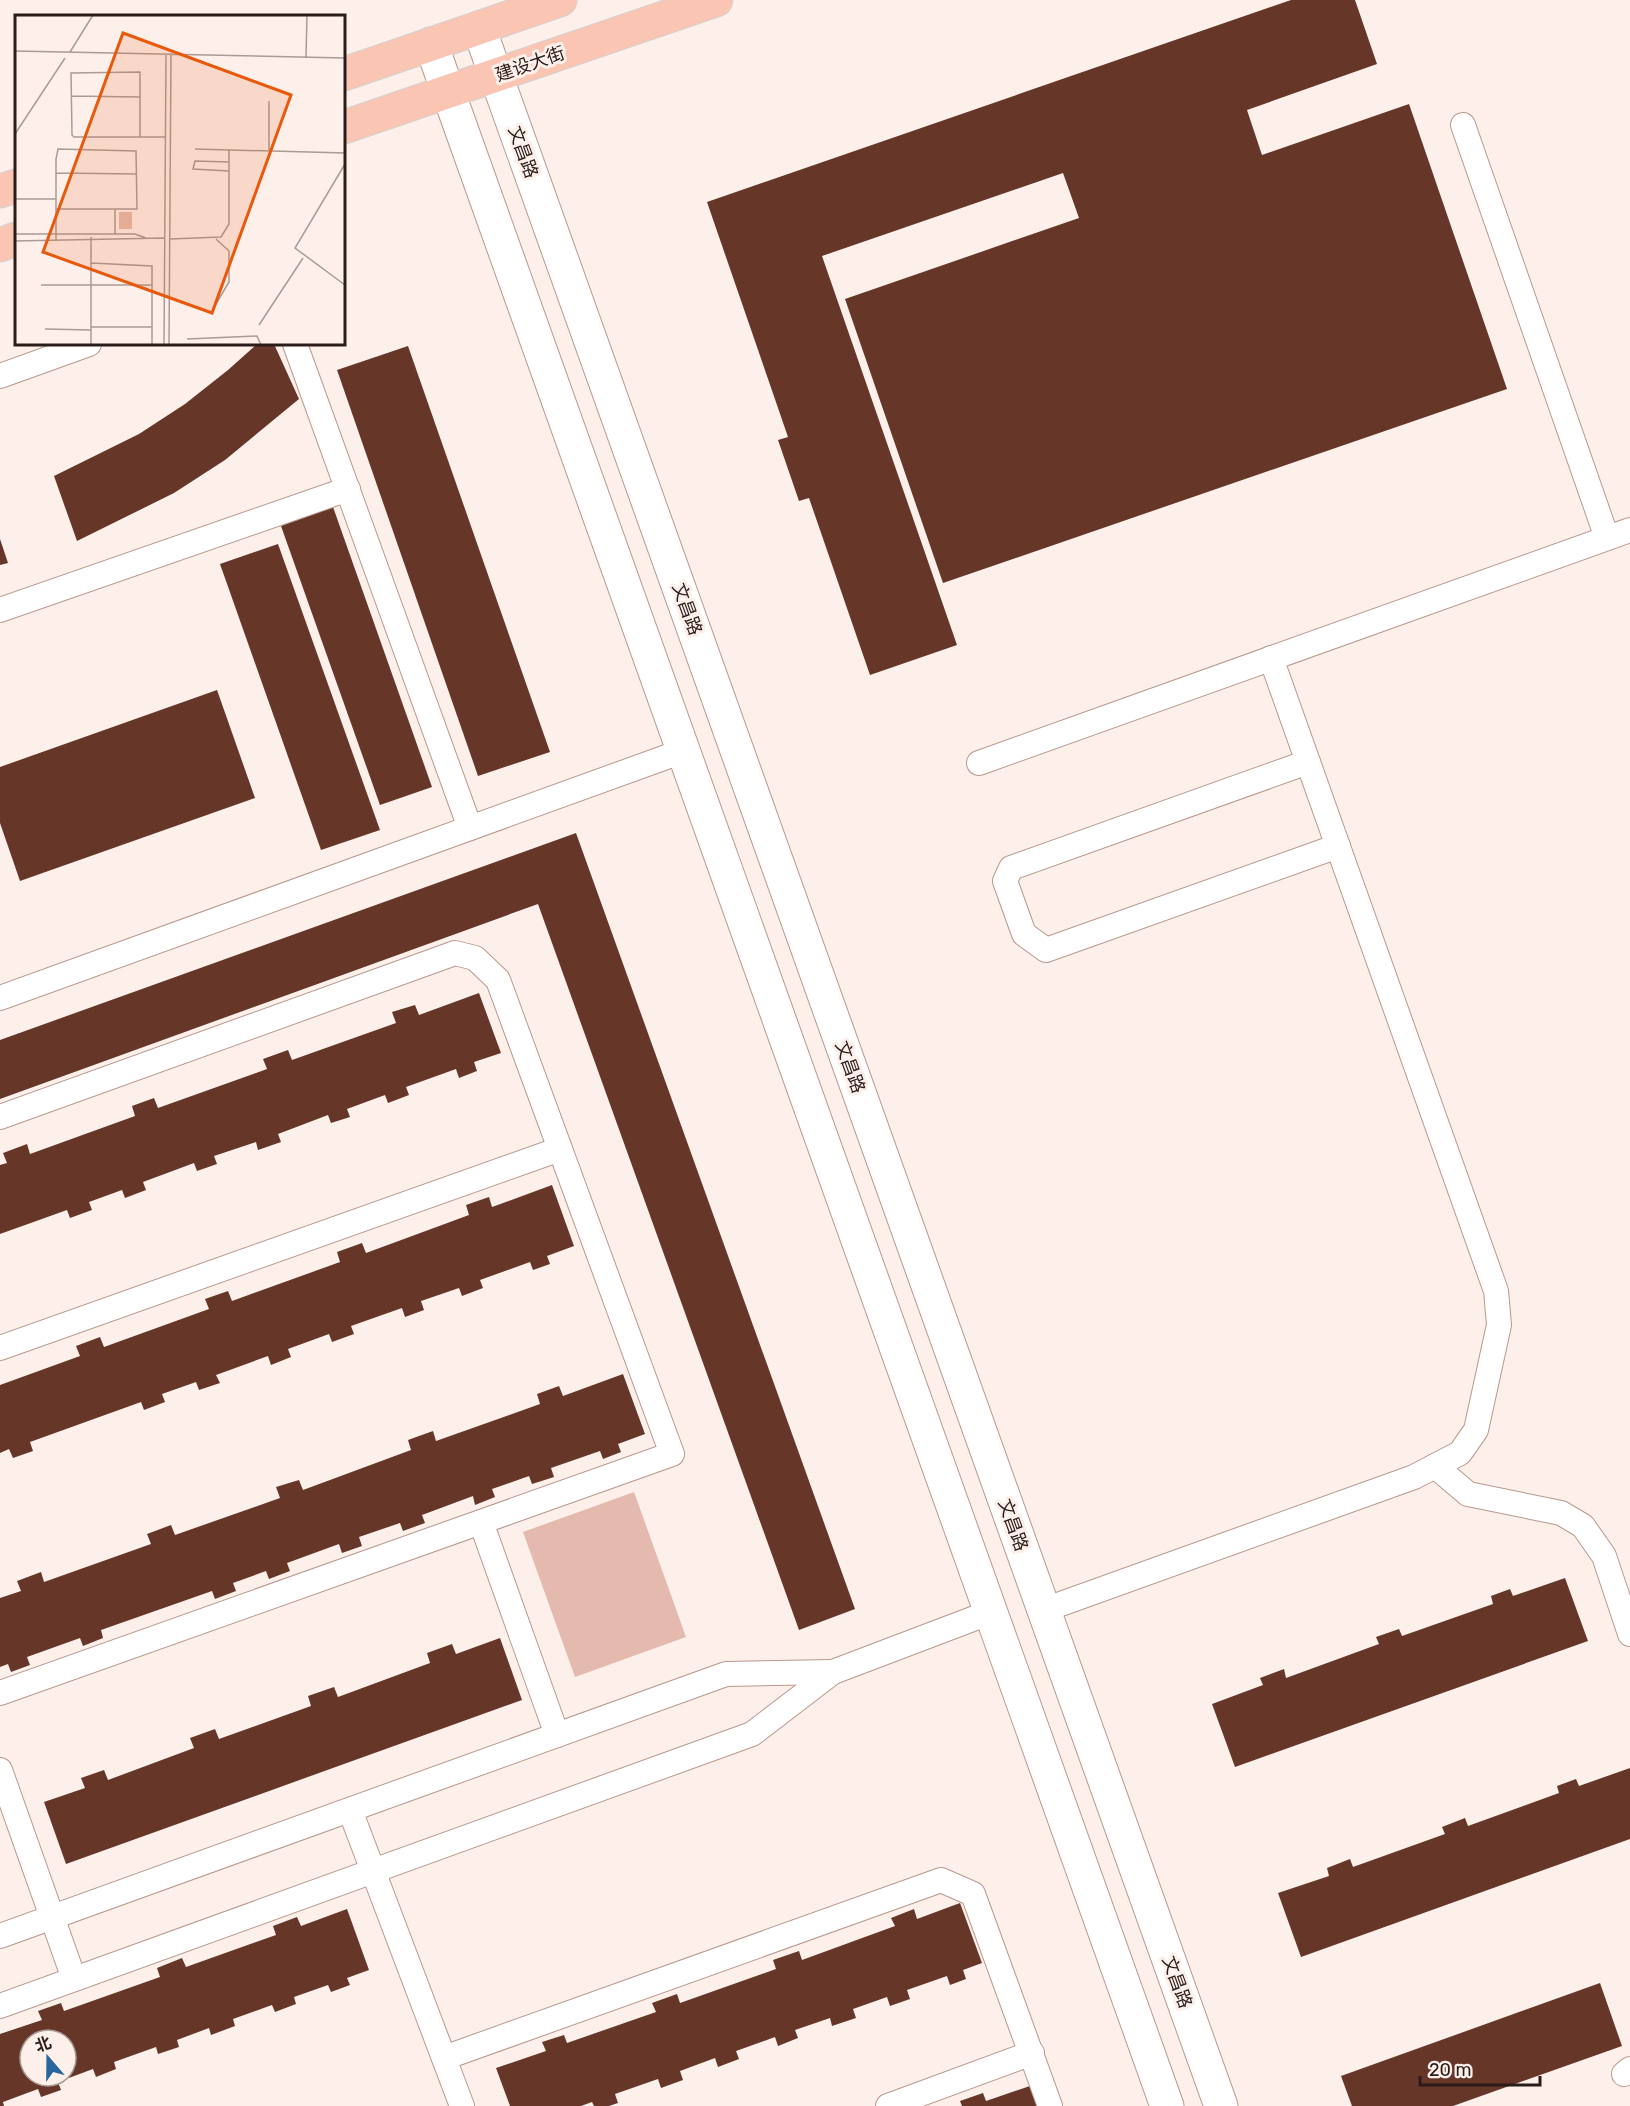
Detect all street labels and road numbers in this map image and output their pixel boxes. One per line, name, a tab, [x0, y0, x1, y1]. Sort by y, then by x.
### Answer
street label: 建设大街	[492, 42, 568, 86]
street label: 文昌路	[503, 123, 543, 181]
street label: 文昌路	[667, 580, 707, 638]
street label: 文昌路	[830, 1038, 870, 1096]
street label: 文昌路	[993, 1496, 1033, 1554]
street label: 文昌路	[1157, 1953, 1197, 2011]

